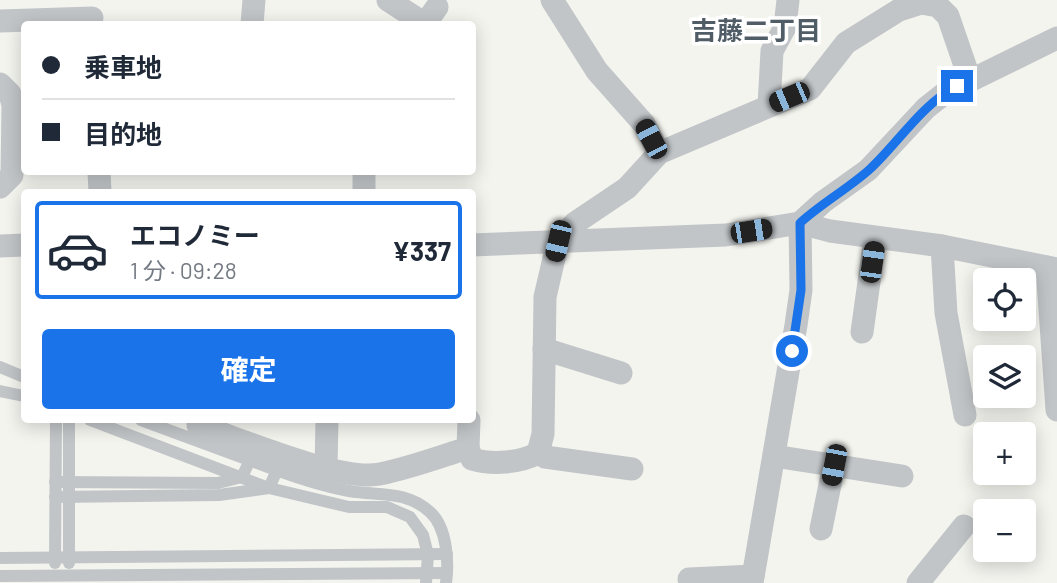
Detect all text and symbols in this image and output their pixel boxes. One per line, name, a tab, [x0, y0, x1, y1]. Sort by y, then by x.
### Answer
district label: 吉藤二丁目	[691, 14, 821, 45]
text: 乗車地	[84, 51, 162, 82]
route end	[941, 70, 973, 102]
car	[766, 79, 813, 115]
car	[632, 116, 671, 162]
text: 目的地	[84, 118, 162, 149]
car	[729, 217, 774, 245]
car	[544, 218, 573, 264]
icon: car	[46, 219, 109, 282]
text: エコノミー	[130, 219, 260, 250]
text: ¥337	[392, 235, 451, 266]
car	[859, 240, 886, 284]
text: 1 分 · 09:28	[130, 256, 237, 284]
map controls	[973, 268, 1036, 562]
button: locate	[973, 268, 1036, 331]
button: 確定	[42, 329, 455, 409]
route start	[776, 335, 808, 367]
button: layers	[973, 345, 1036, 408]
button: +	[973, 422, 1036, 485]
car	[820, 442, 849, 488]
button: −	[973, 499, 1036, 562]

